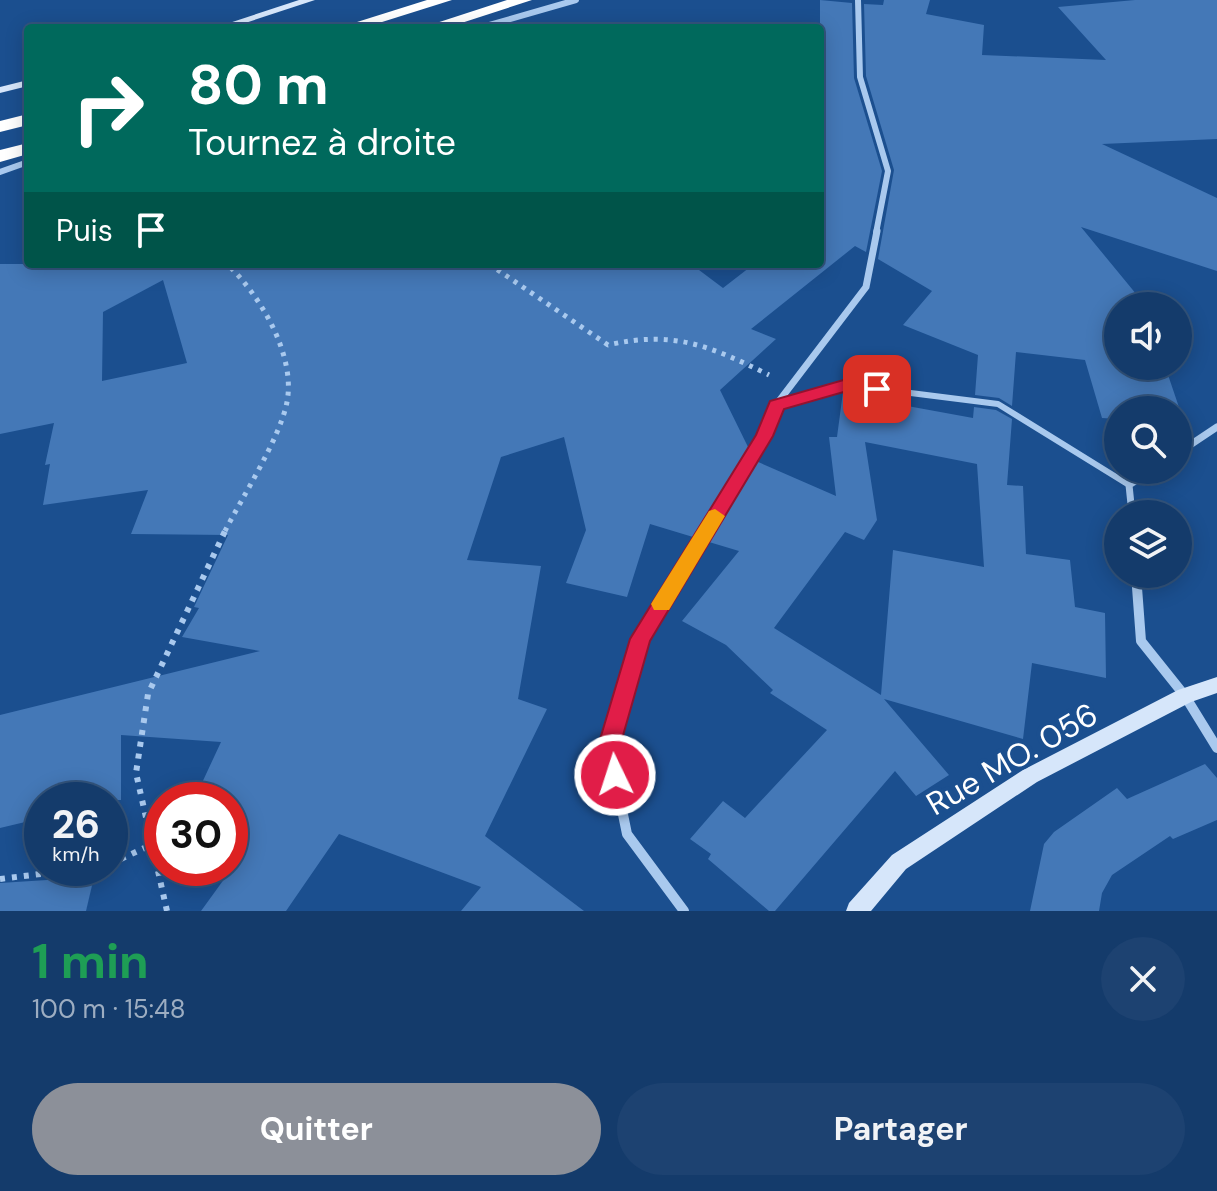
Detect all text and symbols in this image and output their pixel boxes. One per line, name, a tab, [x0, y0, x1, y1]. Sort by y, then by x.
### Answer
text: 80 m	[188, 48, 329, 121]
icon: right	[56, 56, 160, 160]
text: Tournez à droite	[188, 119, 456, 166]
icon: arrive	[129, 208, 173, 252]
text: Puis	[56, 211, 113, 250]
map controls	[1104, 292, 1192, 588]
button: sound	[1104, 292, 1192, 380]
pin	[843, 355, 911, 423]
icon: arrive	[855, 367, 899, 411]
button: search	[1104, 396, 1192, 484]
button: layers	[1104, 500, 1192, 588]
street label: Rue MO. 056	[919, 693, 1105, 825]
position arrow	[573, 733, 657, 817]
speed limit sign: 30	[144, 782, 248, 886]
text: 26	[52, 798, 100, 850]
text: km/h	[52, 841, 100, 867]
text: 1 min	[32, 930, 149, 993]
button: close	[1101, 937, 1185, 1021]
text: 100 m · 15:48	[32, 992, 186, 1026]
button: Quitter	[32, 1083, 601, 1175]
button: Partager	[617, 1083, 1185, 1175]

